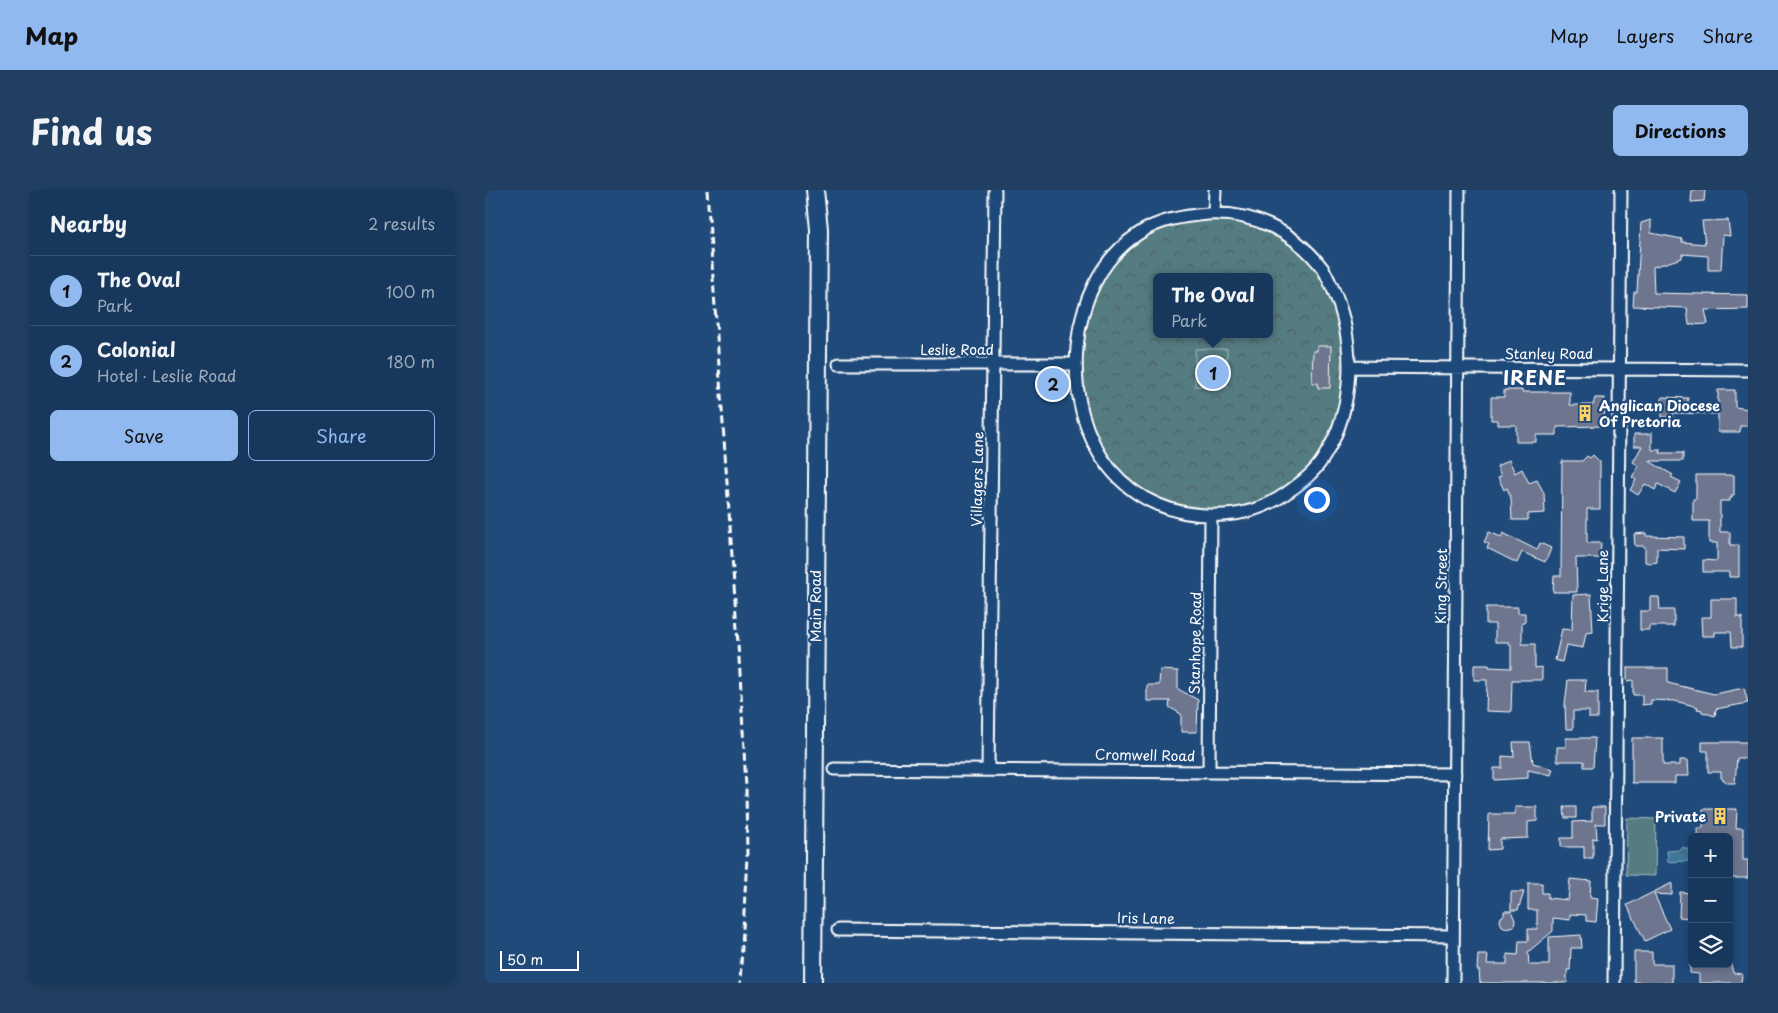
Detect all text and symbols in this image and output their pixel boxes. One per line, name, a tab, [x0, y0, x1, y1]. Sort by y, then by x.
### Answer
text: Map	[25, 17, 78, 53]
text: Map	[1550, 22, 1589, 49]
text: Layers	[1617, 22, 1674, 49]
text: Share	[1702, 22, 1753, 49]
text: Find us	[30, 104, 152, 157]
button: Directions	[1613, 105, 1748, 156]
text: Nearby	[50, 207, 127, 239]
text: 2 results	[368, 211, 435, 235]
text: The Oval	[97, 265, 181, 293]
popup	[1153, 273, 1273, 338]
text: 1	[62, 279, 70, 303]
text: 100 m	[386, 279, 435, 303]
text: The Oval	[1171, 280, 1255, 308]
text: Park	[97, 293, 133, 317]
text: Park	[1171, 308, 1207, 332]
text: Colonial	[97, 335, 176, 363]
street label: Leslie Road	[920, 339, 994, 360]
street label: Stanley Road	[1505, 343, 1593, 364]
text: 2	[60, 349, 72, 373]
text: 180 m	[387, 349, 435, 373]
pin: 1	[1197, 354, 1229, 392]
text: Hotel · Leslie Road	[97, 363, 236, 387]
district label: IRENE	[1503, 363, 1567, 391]
pin: 2	[1037, 365, 1069, 403]
place label: Anglican Diocese Of Pretoria	[1599, 395, 1720, 432]
building icon: Anglican Diocese Of Pretoria	[1575, 403, 1595, 423]
button: Save	[50, 410, 238, 461]
button: Share	[248, 410, 435, 461]
street label: Villagers Lane	[966, 431, 988, 527]
your location	[1304, 487, 1330, 513]
street label: King Street	[1430, 548, 1452, 624]
street label: Krige Lane	[1592, 549, 1613, 622]
street label: Main Road	[805, 570, 826, 642]
street label: Stanhope Road	[1184, 591, 1206, 695]
street label: Cromwell Road	[1095, 744, 1195, 766]
place label: Private	[1655, 806, 1706, 827]
building icon: Private	[1710, 806, 1730, 826]
map controls	[1688, 833, 1733, 968]
button: +	[1688, 833, 1733, 878]
button: −	[1688, 878, 1733, 923]
street label: Iris Lane	[1117, 907, 1175, 929]
button: layers	[1688, 923, 1733, 968]
scale bar	[500, 948, 579, 971]
text: 50 m	[507, 949, 543, 970]

